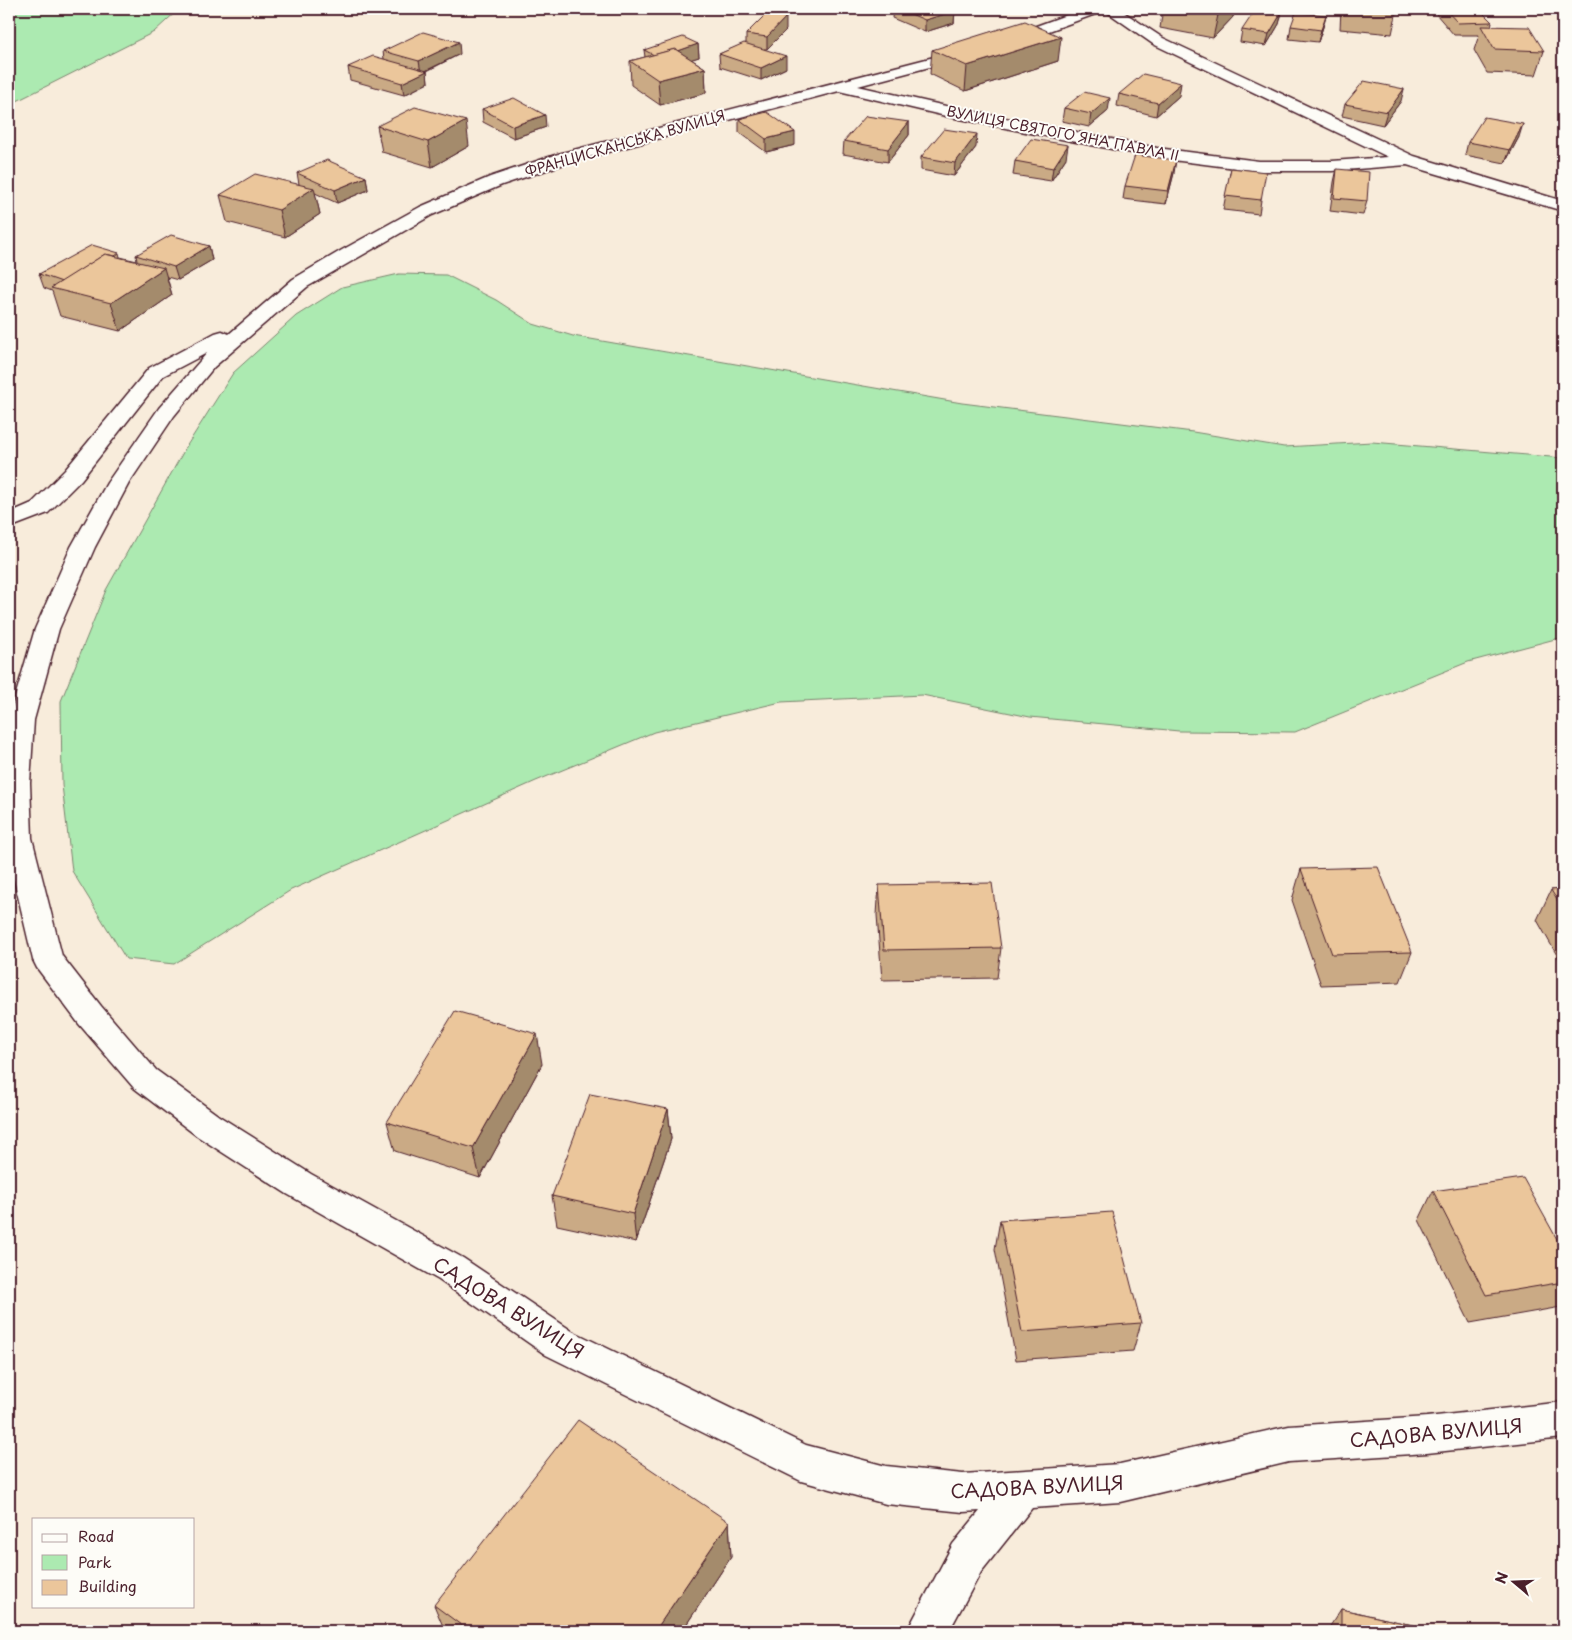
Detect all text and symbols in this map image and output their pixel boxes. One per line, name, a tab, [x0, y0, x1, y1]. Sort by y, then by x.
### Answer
street label: ВУЛИЦЯ СВЯТОГО ЯНА ПАВЛА II	[945, 100, 1181, 166]
street label: ФРАНЦИСКАНСЬКА ВУЛИЦЯ	[522, 104, 728, 182]
street label: САДОВА ВУЛИЦЯ	[428, 1249, 590, 1365]
street label: САДОВА ВУЛИЦЯ	[1348, 1410, 1524, 1454]
street label: САДОВА ВУЛИЦЯ	[950, 1467, 1124, 1505]
legend	[32, 1518, 195, 1608]
text: Road	[78, 1524, 114, 1547]
text: Park	[78, 1550, 112, 1573]
north arrow	[1490, 1558, 1540, 1608]
text: N	[1490, 1569, 1513, 1586]
text: Building	[78, 1574, 137, 1597]

